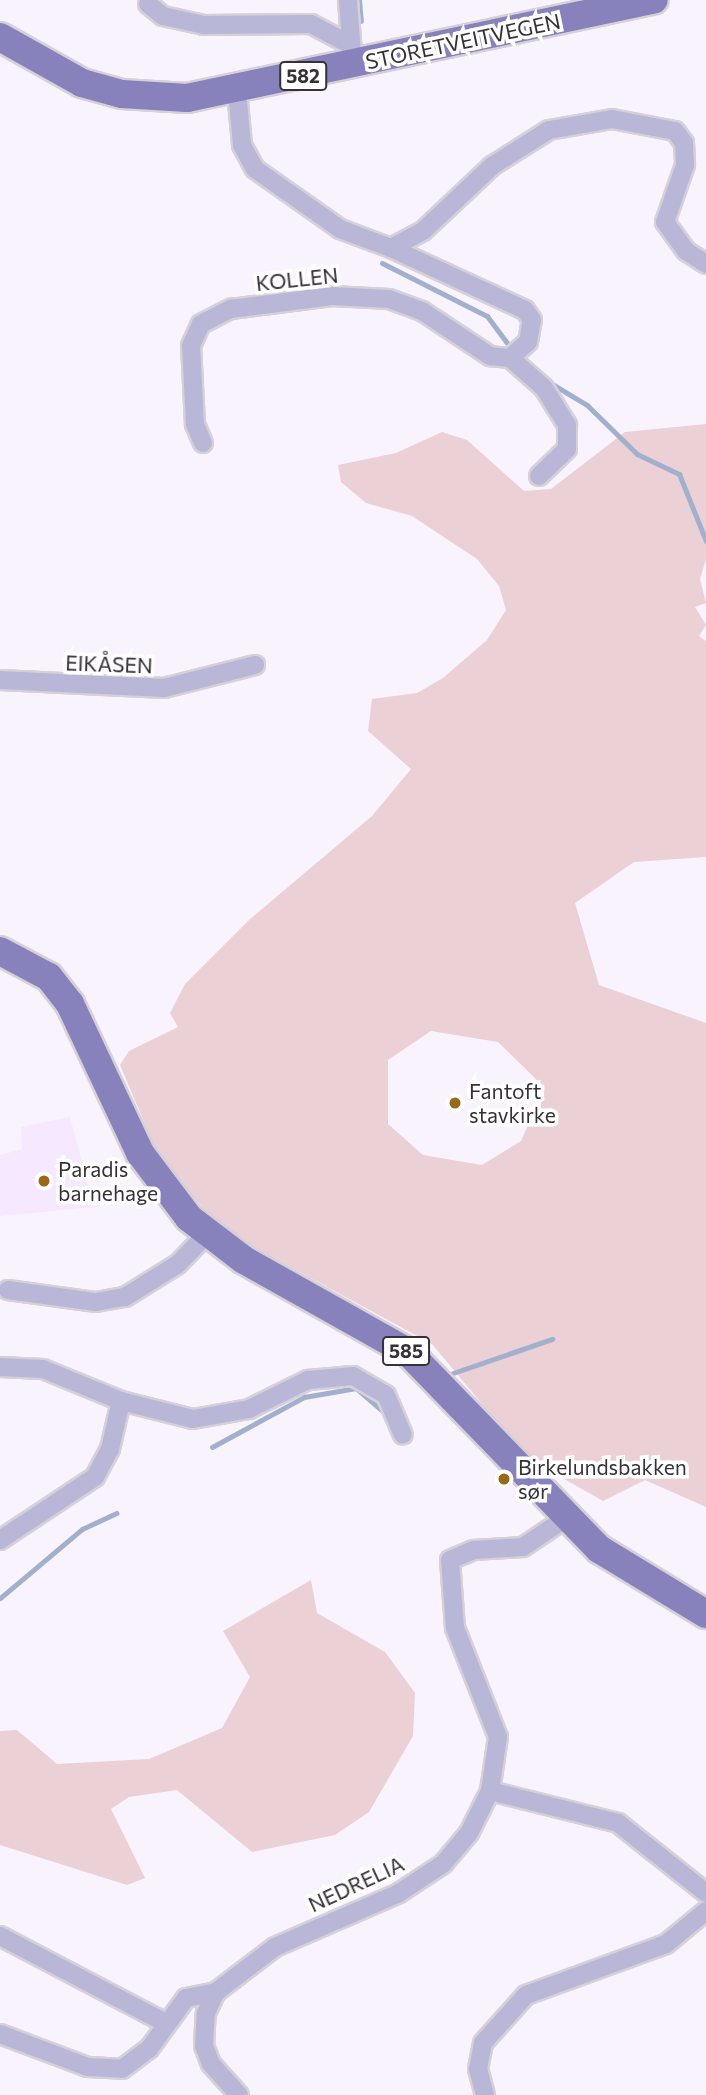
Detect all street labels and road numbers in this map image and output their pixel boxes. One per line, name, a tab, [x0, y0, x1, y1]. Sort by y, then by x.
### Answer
street label: STORETVEITVEGEN	[363, 8, 563, 74]
road number: 582	[278, 60, 328, 92]
street label: KOLLEN	[254, 262, 340, 296]
street label: EIKÅSEN	[65, 650, 153, 678]
road number: 585	[382, 1336, 430, 1366]
street label: NEDRELIA	[304, 1851, 408, 1917]

